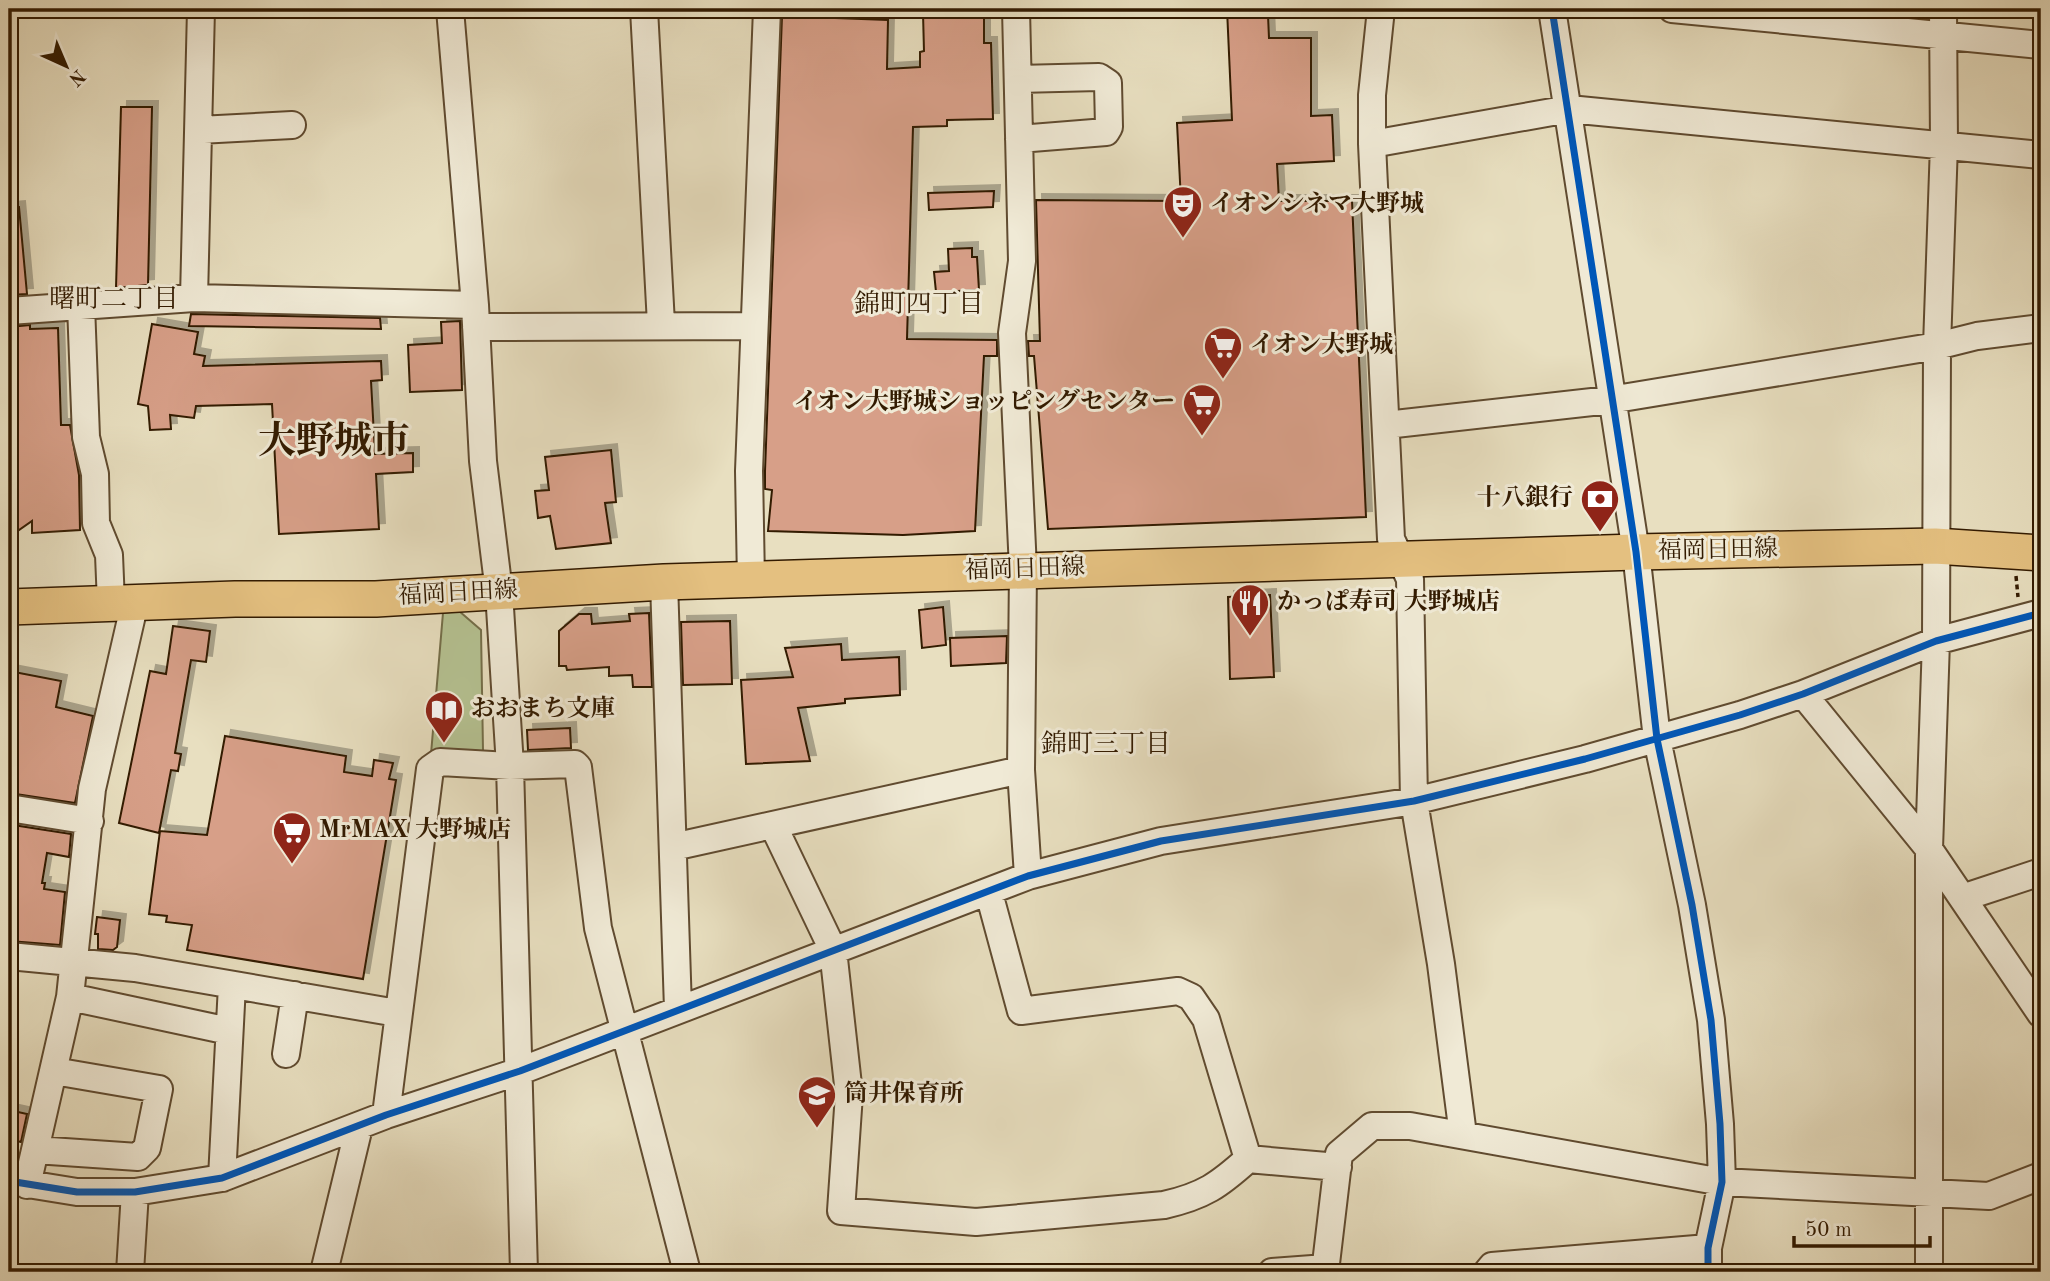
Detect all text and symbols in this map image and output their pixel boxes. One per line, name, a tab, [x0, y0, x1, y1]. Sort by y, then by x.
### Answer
north arrow	[32, 32, 102, 102]
text: N	[64, 65, 88, 89]
theatre icon: イオンシネマ大野城	[1162, 184, 1204, 239]
place label: イオンシネマ大野城	[1210, 190, 1424, 217]
district label: 曙町二丁目	[49, 285, 179, 313]
district label: 錦町四丁目	[854, 290, 984, 318]
supermarket icon: イオン大野城	[1202, 325, 1244, 380]
place label: イオン大野城	[1250, 331, 1393, 358]
supermarket icon: イオン大野城ショッピングセンター	[1181, 382, 1223, 437]
place label: イオン大野城ショッピングセンター	[794, 388, 1175, 415]
district label: 大野城市	[258, 420, 410, 462]
bank icon: 十八銀行	[1579, 478, 1621, 533]
place label: 十八銀行	[1477, 484, 1573, 511]
street label: 福岡日田線	[1658, 535, 1778, 564]
street label: 福岡日田線	[965, 553, 1085, 584]
street label: 福岡日田線	[397, 576, 519, 609]
restaurant icon: かっぱ寿司 大野城店	[1229, 582, 1271, 637]
place label: かっぱ寿司 大野城店	[1277, 588, 1500, 615]
library icon: おおまち文庫	[423, 689, 465, 744]
place label: おおまち文庫	[471, 695, 615, 722]
district label: 錦町三丁目	[1041, 730, 1171, 758]
supermarket icon: MrMAX 大野城店	[271, 810, 313, 865]
place label: MrMAX 大野城店	[319, 816, 511, 843]
school or university icon: 筒井保育所	[796, 1074, 838, 1129]
place label: 筒井保育所	[844, 1080, 964, 1107]
scale bar	[1794, 1204, 1931, 1248]
text: 50 m	[1805, 1220, 1852, 1241]

